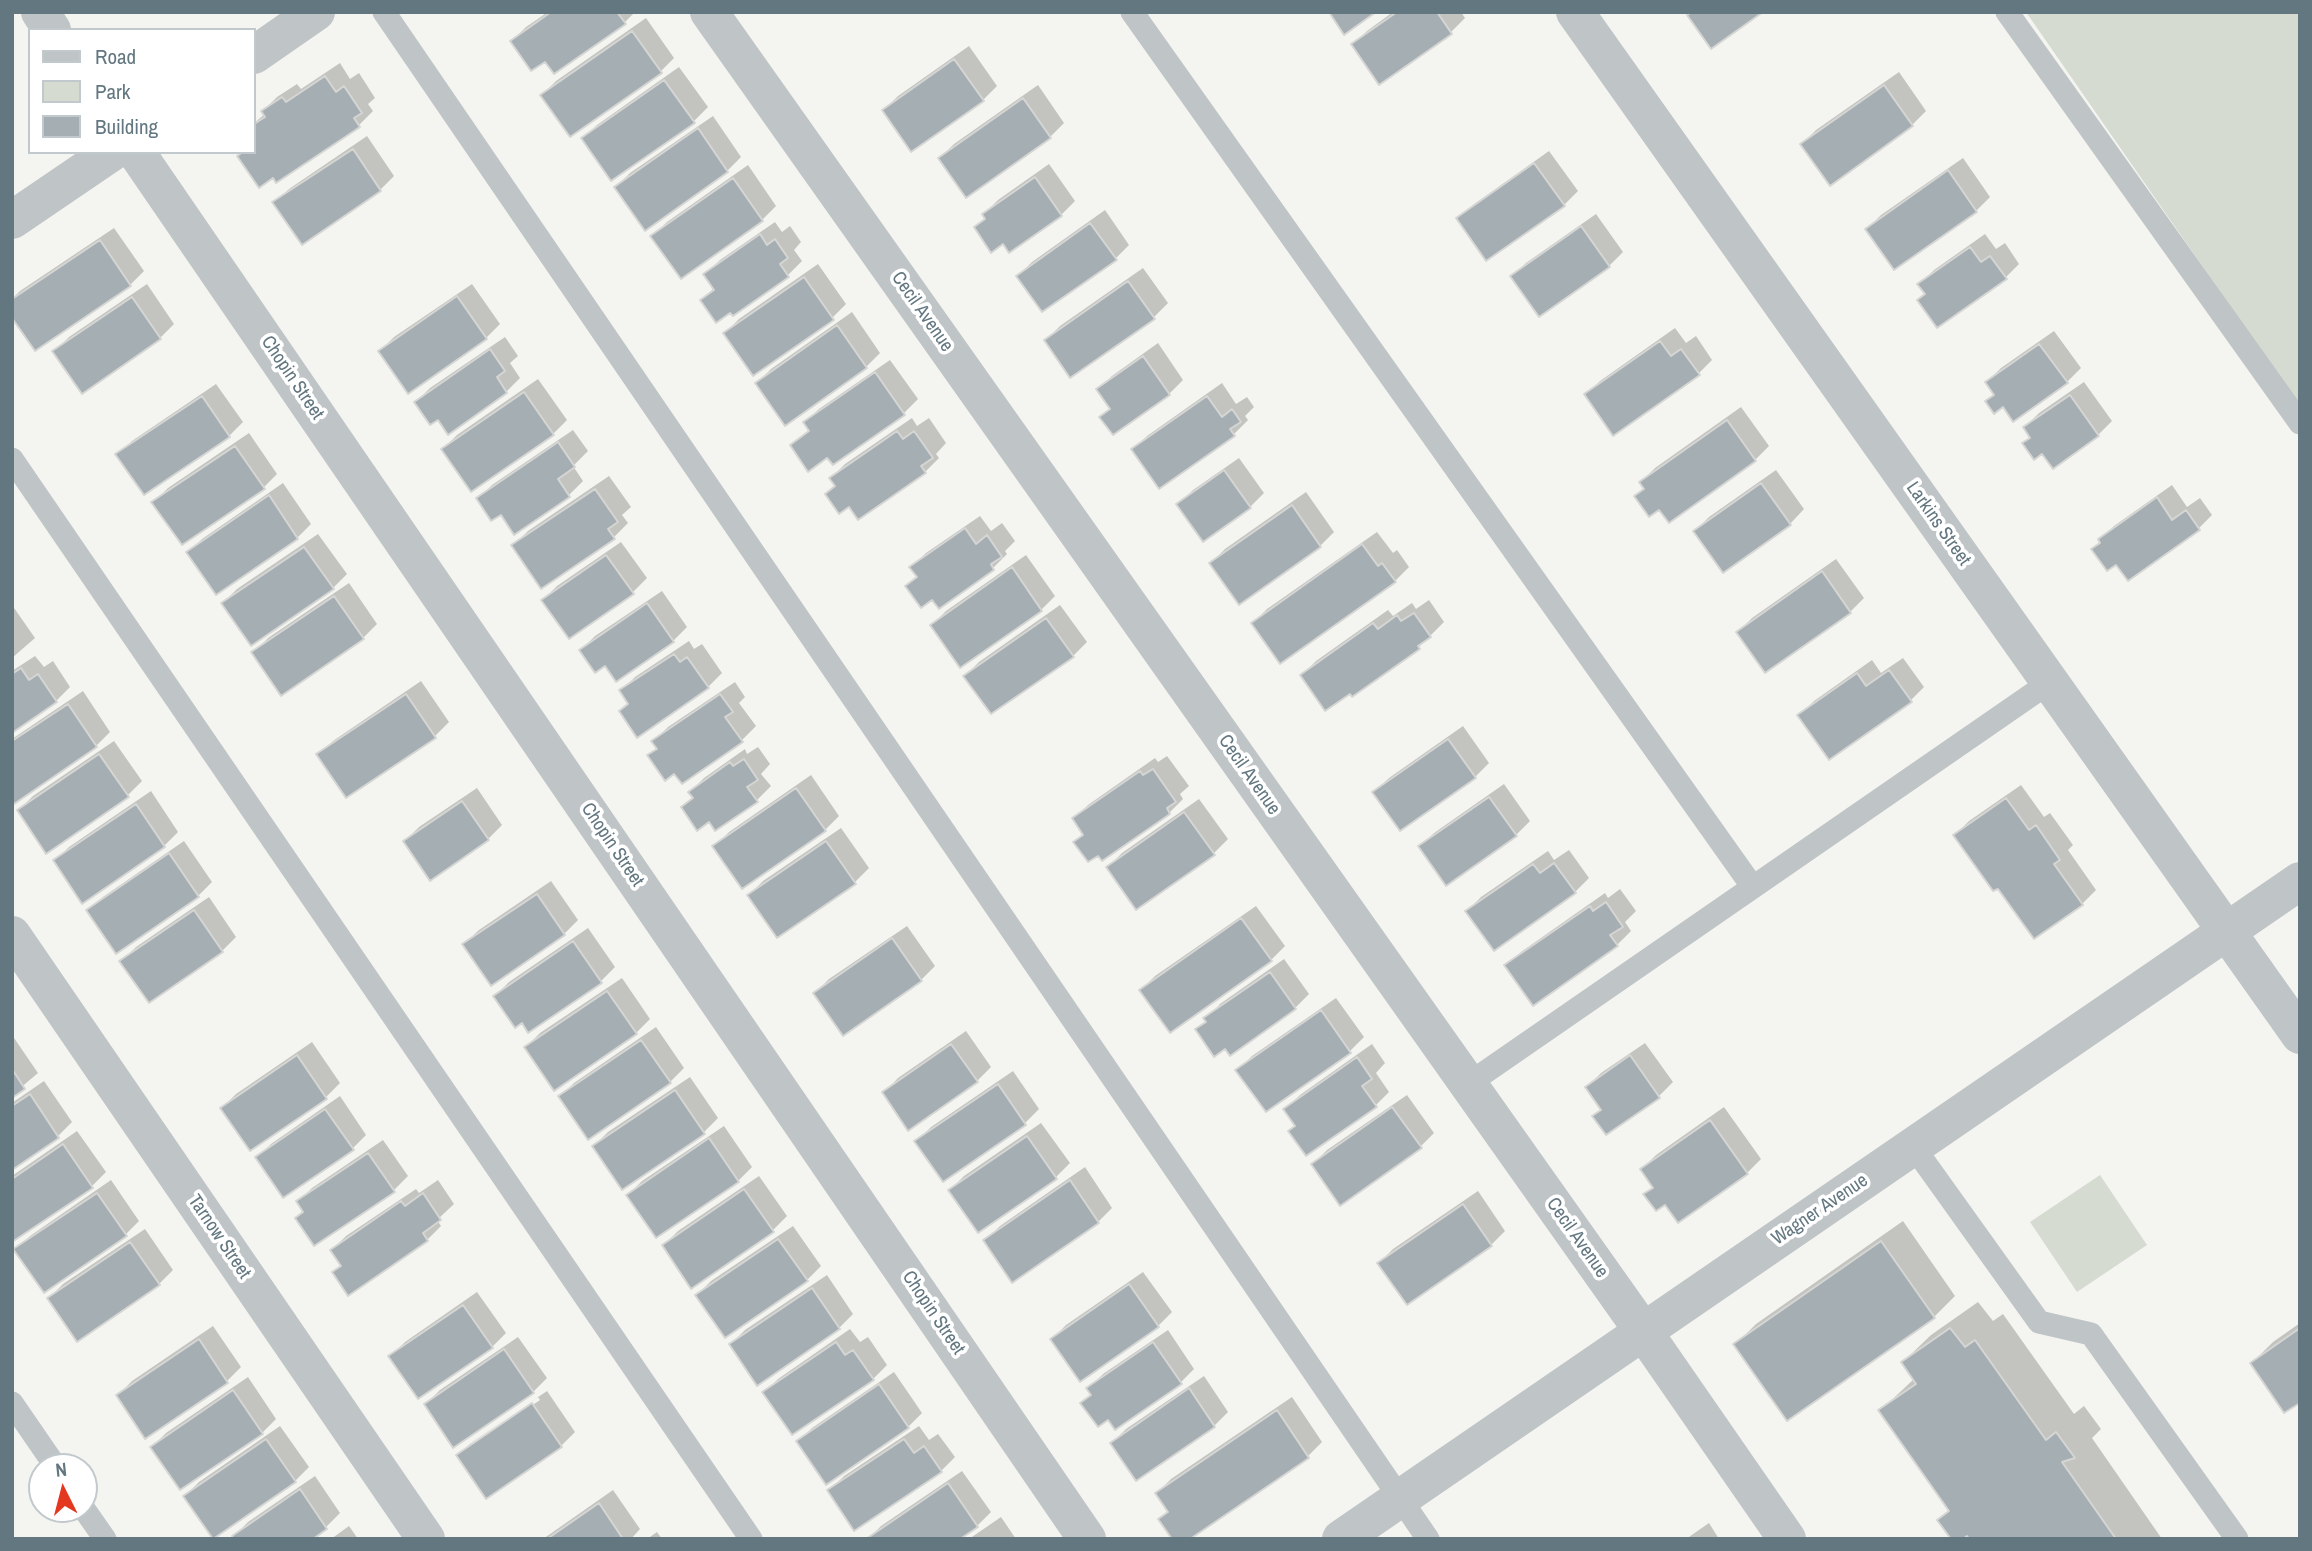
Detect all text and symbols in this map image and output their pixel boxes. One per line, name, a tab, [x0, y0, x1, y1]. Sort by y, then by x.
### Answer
legend	[28, 28, 256, 154]
text: Road	[95, 42, 136, 71]
text: Park	[95, 77, 130, 106]
text: Building	[95, 112, 158, 141]
street label: Cecil Avenue	[886, 268, 958, 356]
street label: Chopin Street	[256, 332, 328, 424]
street label: Larkins Street	[1901, 478, 1975, 570]
street label: Cecil Avenue	[1213, 731, 1285, 819]
street label: Chopin Street	[576, 799, 648, 891]
street label: Wagner Avenue	[1768, 1170, 1872, 1250]
street label: Tarnow Street	[183, 1191, 255, 1283]
street label: Cecil Avenue	[1541, 1194, 1613, 1282]
street label: Chopin Street	[897, 1267, 969, 1359]
north arrow	[28, 1453, 98, 1523]
text: N	[54, 1456, 68, 1483]

